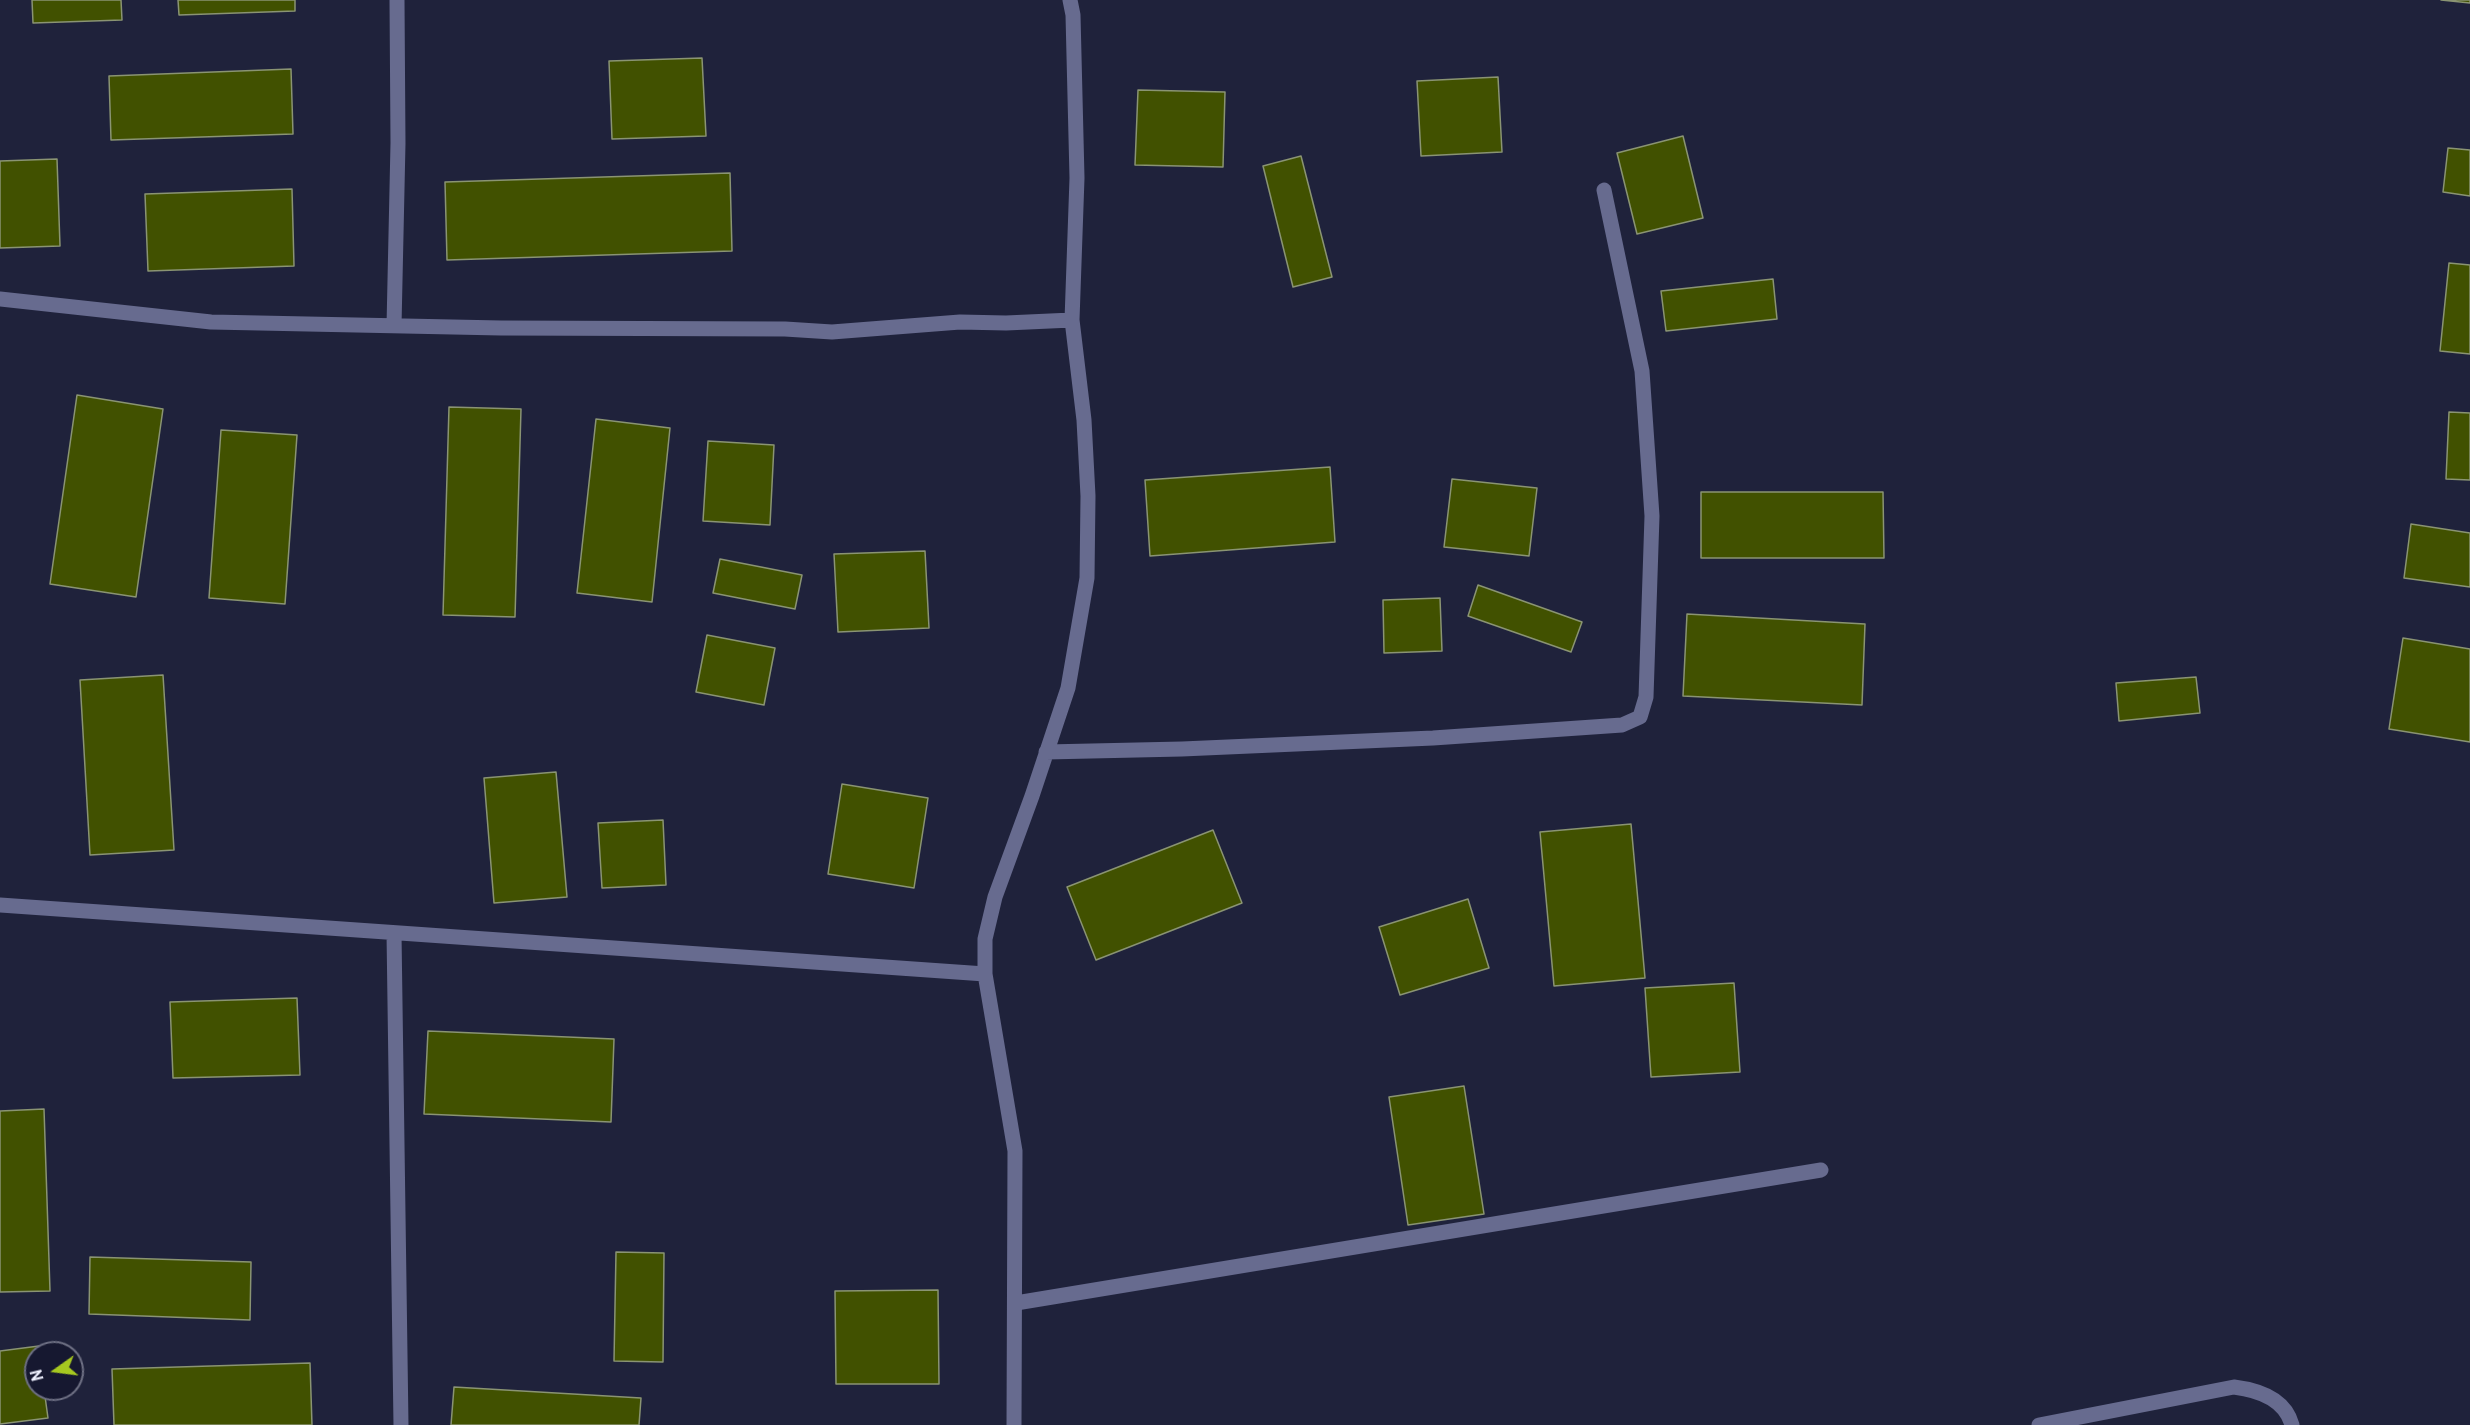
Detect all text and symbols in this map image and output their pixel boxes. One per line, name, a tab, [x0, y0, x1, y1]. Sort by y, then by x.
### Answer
north arrow	[24, 1341, 84, 1401]
text: N	[27, 1367, 50, 1383]

